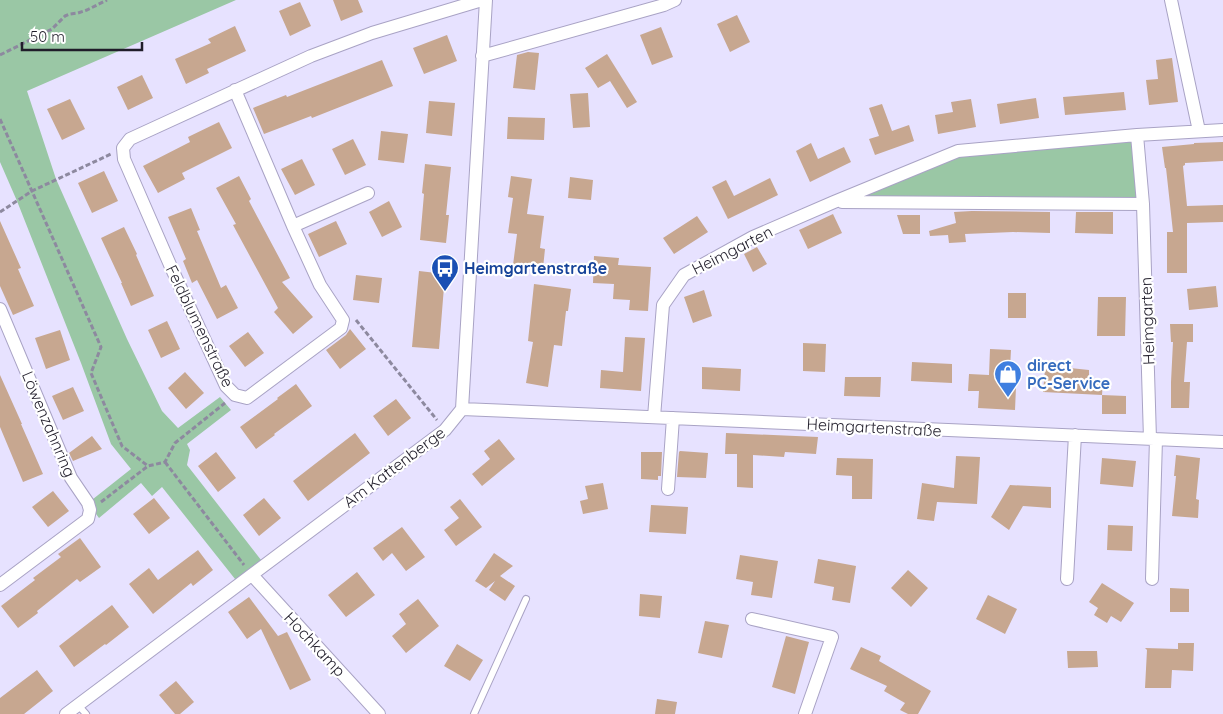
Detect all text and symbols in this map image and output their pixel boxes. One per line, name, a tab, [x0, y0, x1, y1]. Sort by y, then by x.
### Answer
scale bar	[22, 20, 142, 52]
text: 50 m	[30, 27, 65, 46]
street label: Heimgarten	[688, 221, 776, 279]
bus stop icon: Heimgartenstraße	[430, 253, 460, 292]
place label: Heimgartenstraße	[464, 258, 607, 278]
street label: Feldblumenstraße	[162, 262, 238, 390]
street label: Heimgarten	[1135, 277, 1159, 365]
place label: direct PC-Service	[1027, 355, 1110, 393]
shop icon: direct PC-Service	[993, 359, 1023, 398]
street label: Löwenzahnring	[18, 368, 80, 480]
street label: Heimgartenstraße	[806, 413, 942, 441]
street label: Am Kattenberge	[339, 422, 449, 512]
street label: Hochkamp	[280, 608, 350, 680]

